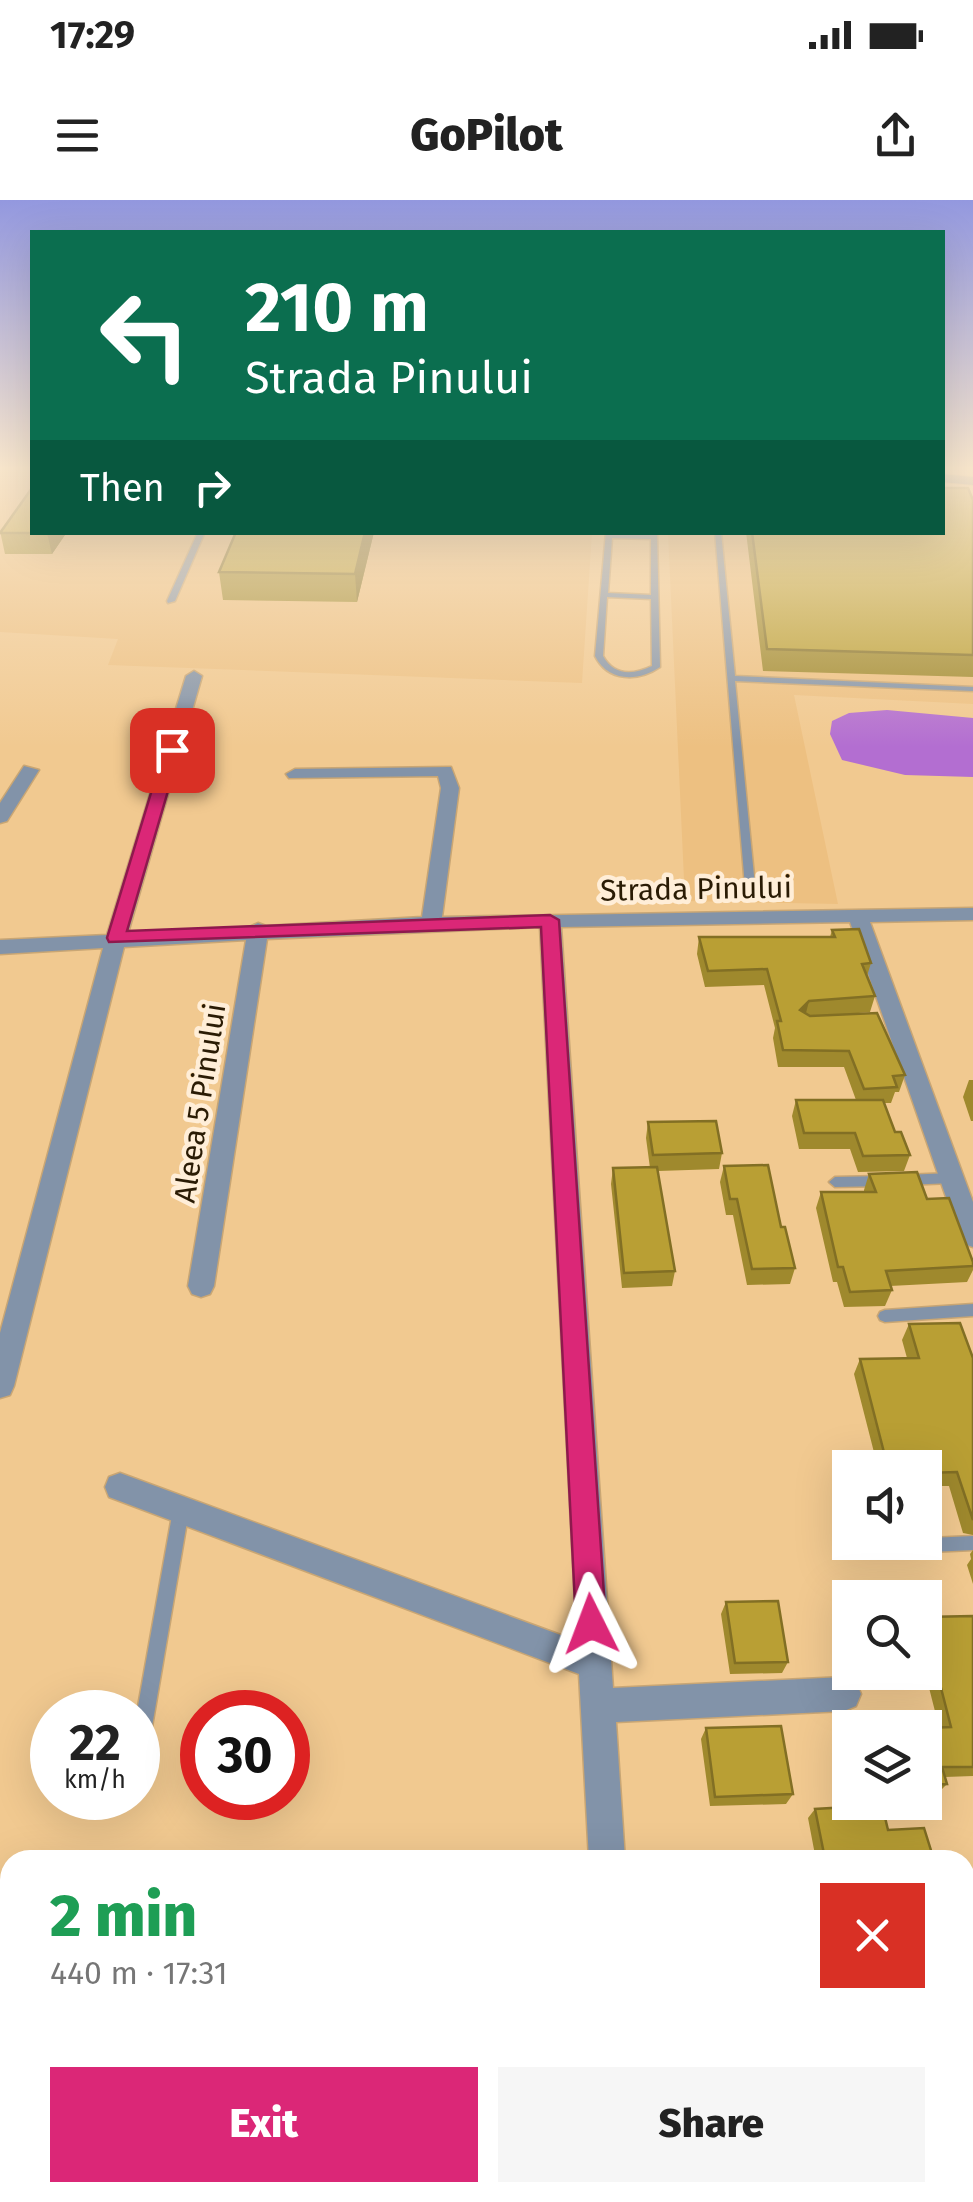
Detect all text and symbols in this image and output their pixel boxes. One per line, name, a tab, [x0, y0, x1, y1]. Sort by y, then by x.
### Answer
text: 17:29	[50, 12, 135, 58]
icon: menu	[50, 108, 105, 163]
text: GoPilot	[410, 108, 563, 162]
icon: share	[868, 108, 923, 163]
text: 210 m	[245, 266, 429, 350]
icon: left	[80, 270, 210, 400]
text: Strada Pinului	[245, 351, 533, 405]
icon: right	[185, 460, 240, 515]
text: Then	[80, 465, 165, 511]
pin	[130, 708, 215, 793]
icon: arrive	[145, 723, 200, 778]
street label: Strada Pinului	[600, 869, 792, 909]
street label: Aleea 5 Pinului	[166, 1001, 234, 1205]
map controls	[832, 1450, 942, 1820]
button: sound	[832, 1450, 942, 1560]
position arrow	[539, 1572, 643, 1676]
button: search	[832, 1580, 942, 1690]
speed limit sign: 30	[180, 1690, 310, 1820]
button: layers	[832, 1710, 942, 1820]
text: 22	[69, 1713, 121, 1773]
text: km/h	[64, 1765, 126, 1795]
text: 2 min	[50, 1880, 197, 1952]
button: close	[820, 1883, 925, 1988]
text: 440 m · 17:31	[50, 1954, 228, 1992]
button: Exit	[50, 2067, 478, 2182]
button: Share	[498, 2067, 925, 2182]

